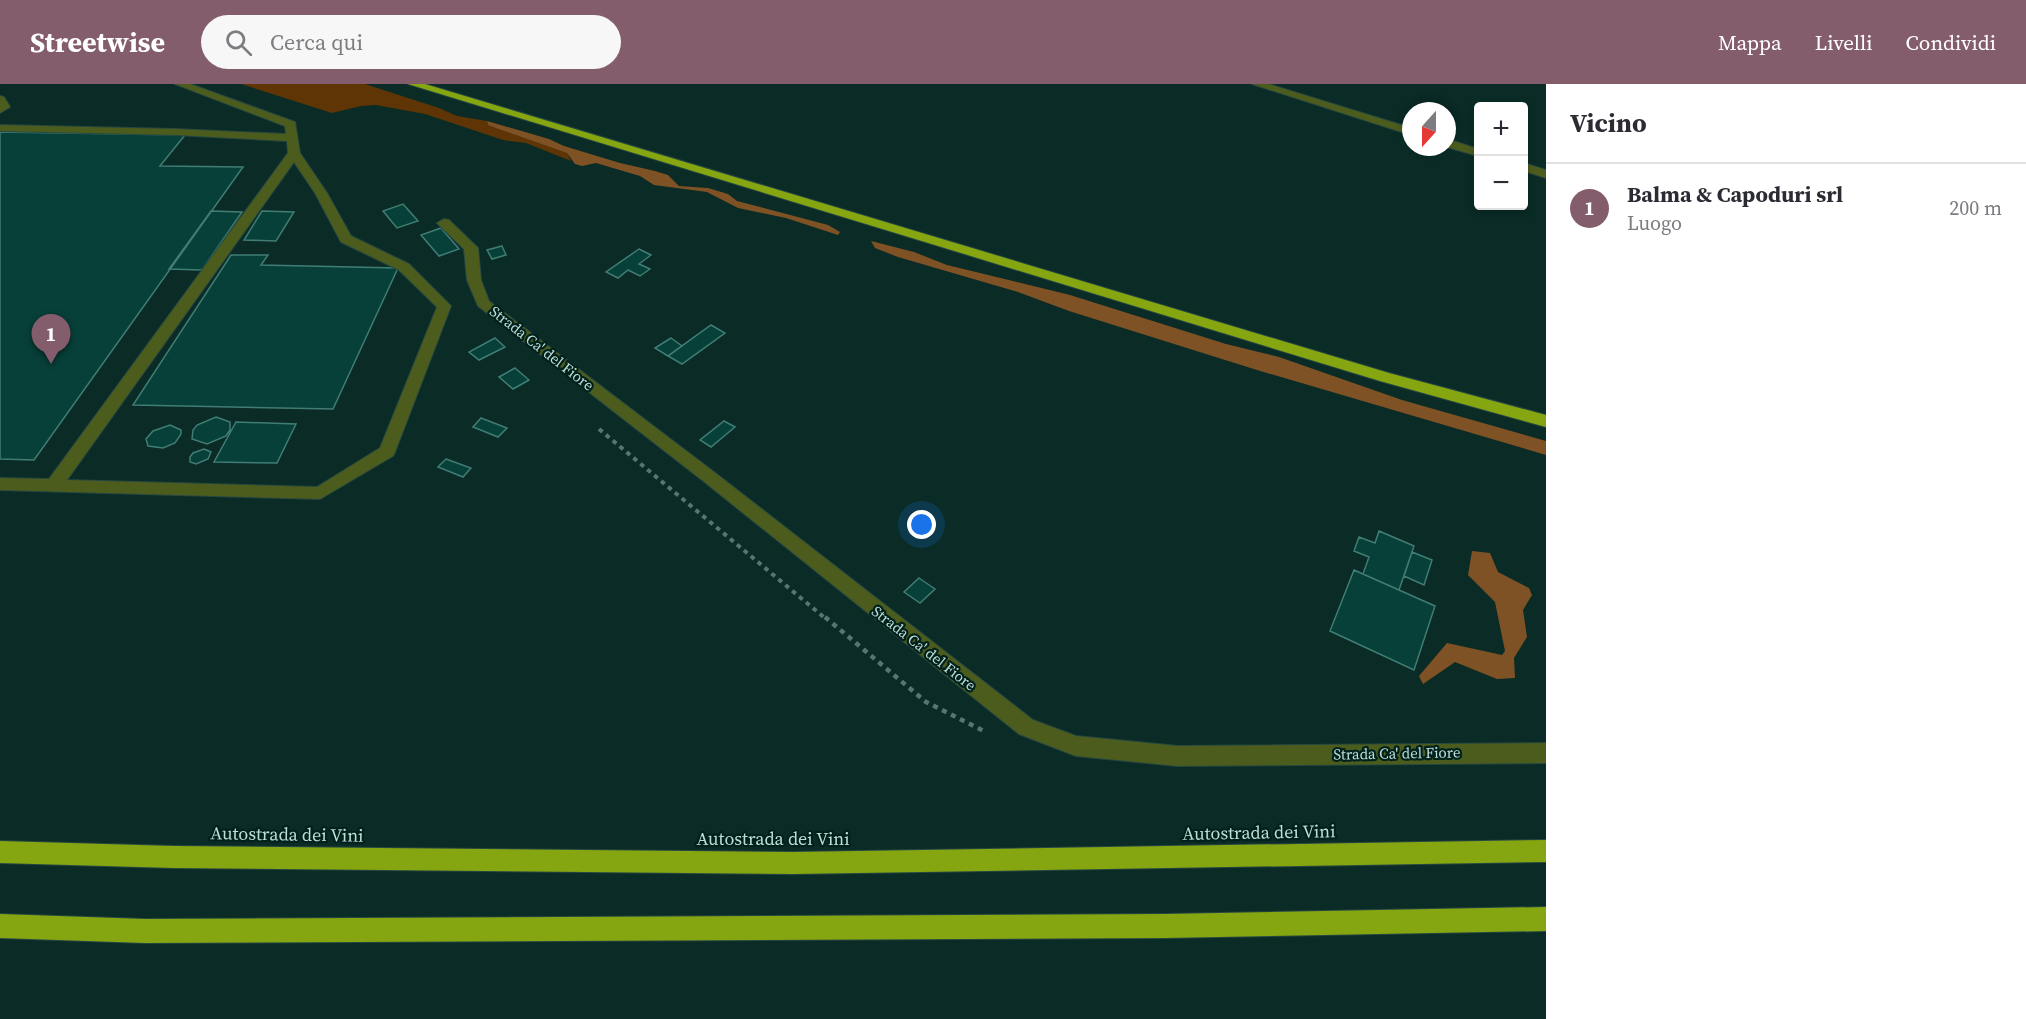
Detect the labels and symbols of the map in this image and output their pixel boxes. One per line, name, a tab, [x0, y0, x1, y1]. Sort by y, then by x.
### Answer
north arrow	[1402, 102, 1456, 156]
street label: Strada Ca' del Fiore	[485, 301, 599, 396]
pin: 1	[32, 314, 70, 364]
your location	[907, 510, 936, 539]
street label: Strada Ca' del Fiore	[867, 601, 981, 696]
street label: Strada Ca' del Fiore	[1333, 741, 1461, 765]
street label: Autostrada dei Vini	[1182, 818, 1336, 846]
street label: Autostrada dei Vini	[210, 820, 364, 848]
street label: Autostrada dei Vini	[696, 826, 850, 851]

